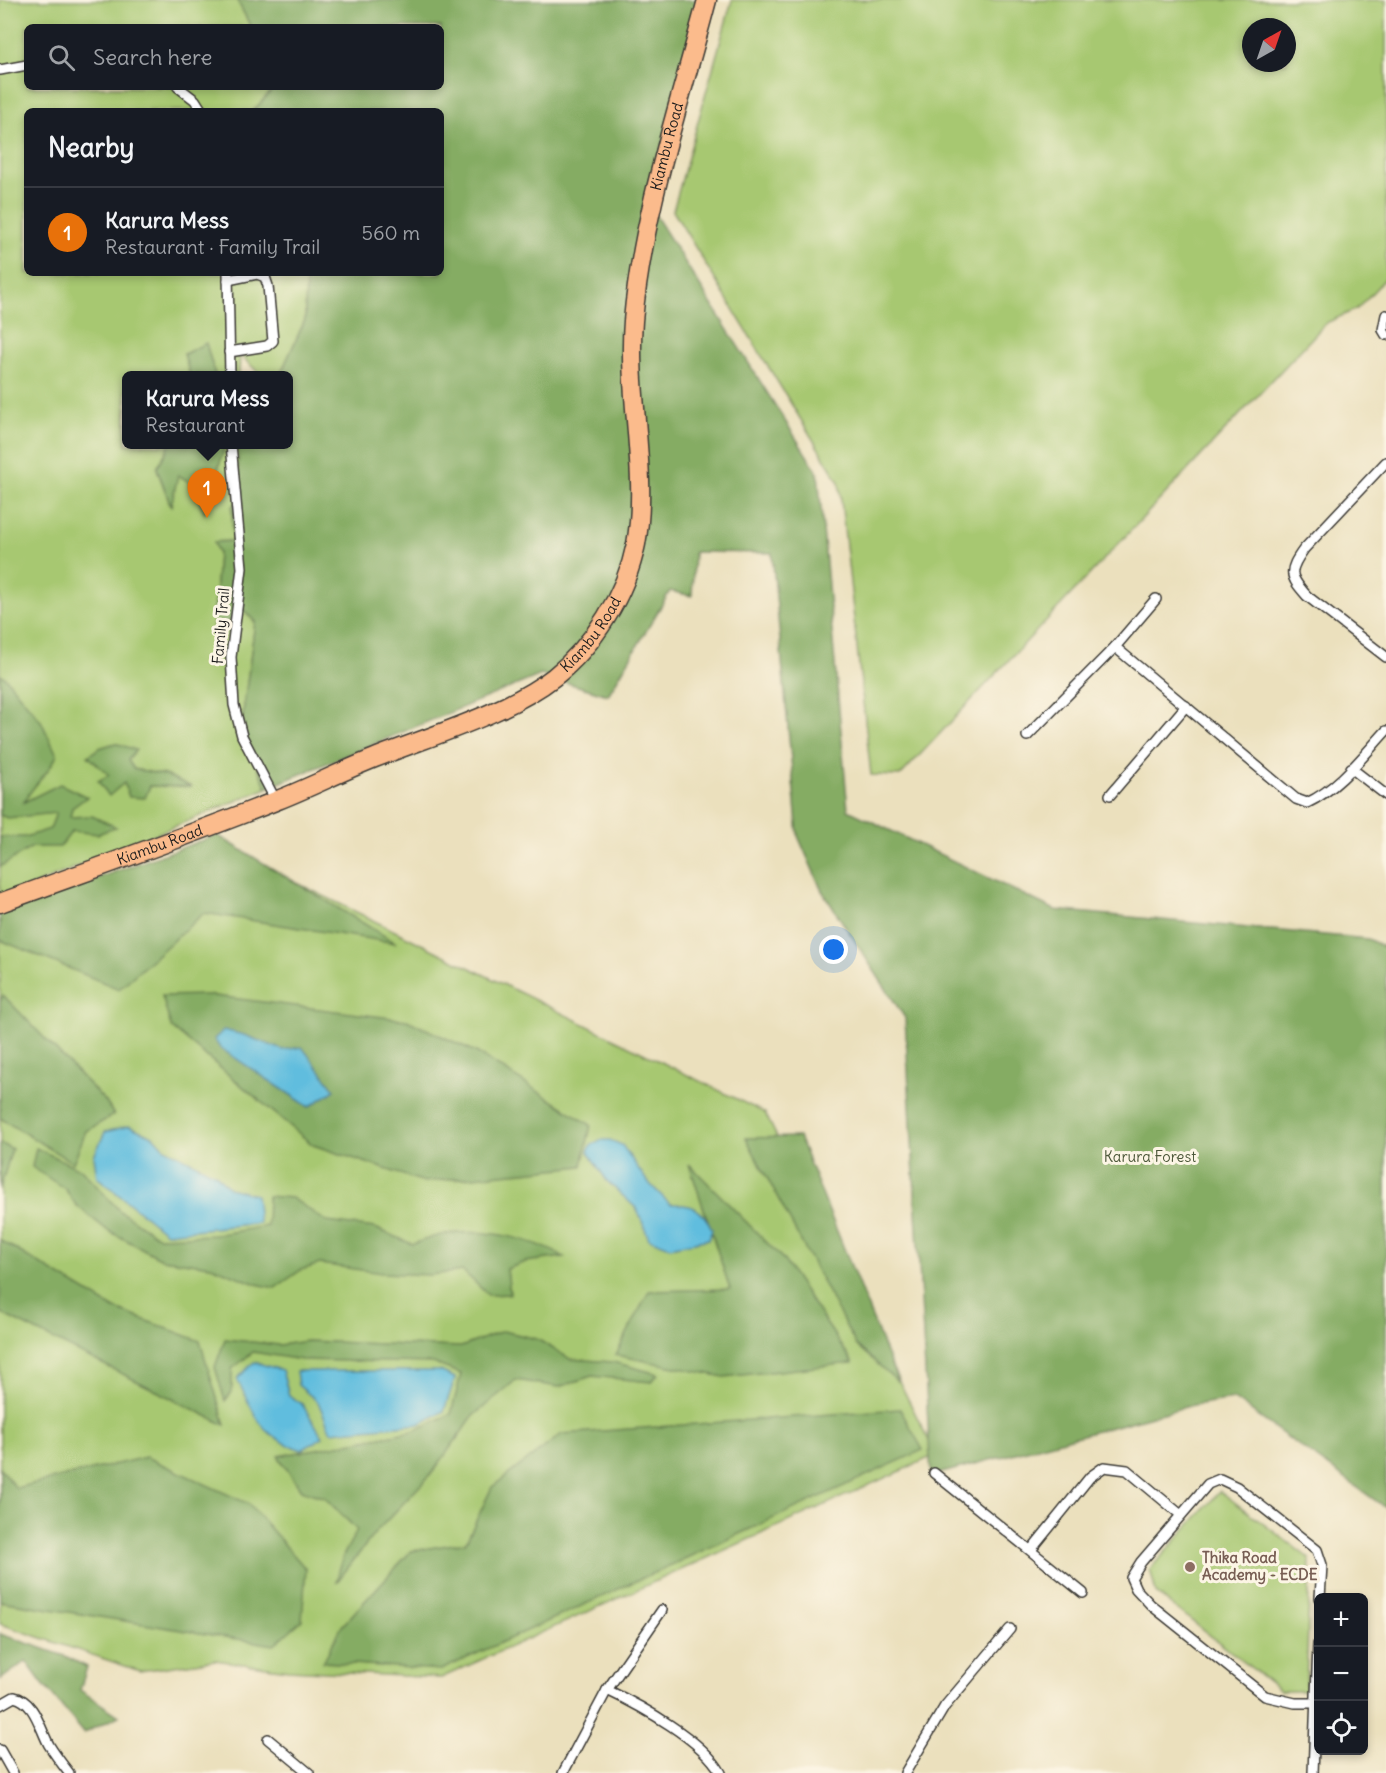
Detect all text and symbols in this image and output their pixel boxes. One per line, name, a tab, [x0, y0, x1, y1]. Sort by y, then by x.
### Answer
north arrow	[1242, 18, 1296, 72]
search box	[24, 24, 444, 90]
icon: search	[45, 41, 78, 74]
text: Search here	[93, 43, 212, 71]
street label: Kiambu Road	[646, 100, 687, 192]
text: Nearby	[48, 131, 134, 164]
text: Karura Mess	[105, 206, 229, 234]
text: 1	[64, 220, 71, 245]
text: 560 m	[362, 220, 420, 245]
text: Restaurant · Family Trail	[105, 234, 320, 259]
popup	[122, 371, 293, 449]
text: Karura Mess	[146, 384, 269, 412]
text: Restaurant	[146, 412, 245, 437]
pin: 1	[188, 468, 226, 518]
street label: Family Trail	[208, 587, 233, 665]
street label: Kiambu Road	[556, 593, 625, 676]
street label: Kiambu Road	[114, 820, 205, 869]
your location	[819, 935, 848, 964]
park label: Karura Forest	[1104, 1147, 1196, 1166]
place label: Thika Road Academy - ECDE	[1202, 1548, 1318, 1585]
marker: Thika Road Academy - ECDE	[1183, 1560, 1197, 1574]
map controls	[1314, 1593, 1368, 1755]
button: +	[1314, 1593, 1368, 1647]
button: −	[1314, 1647, 1368, 1701]
button: locate	[1314, 1701, 1368, 1755]

